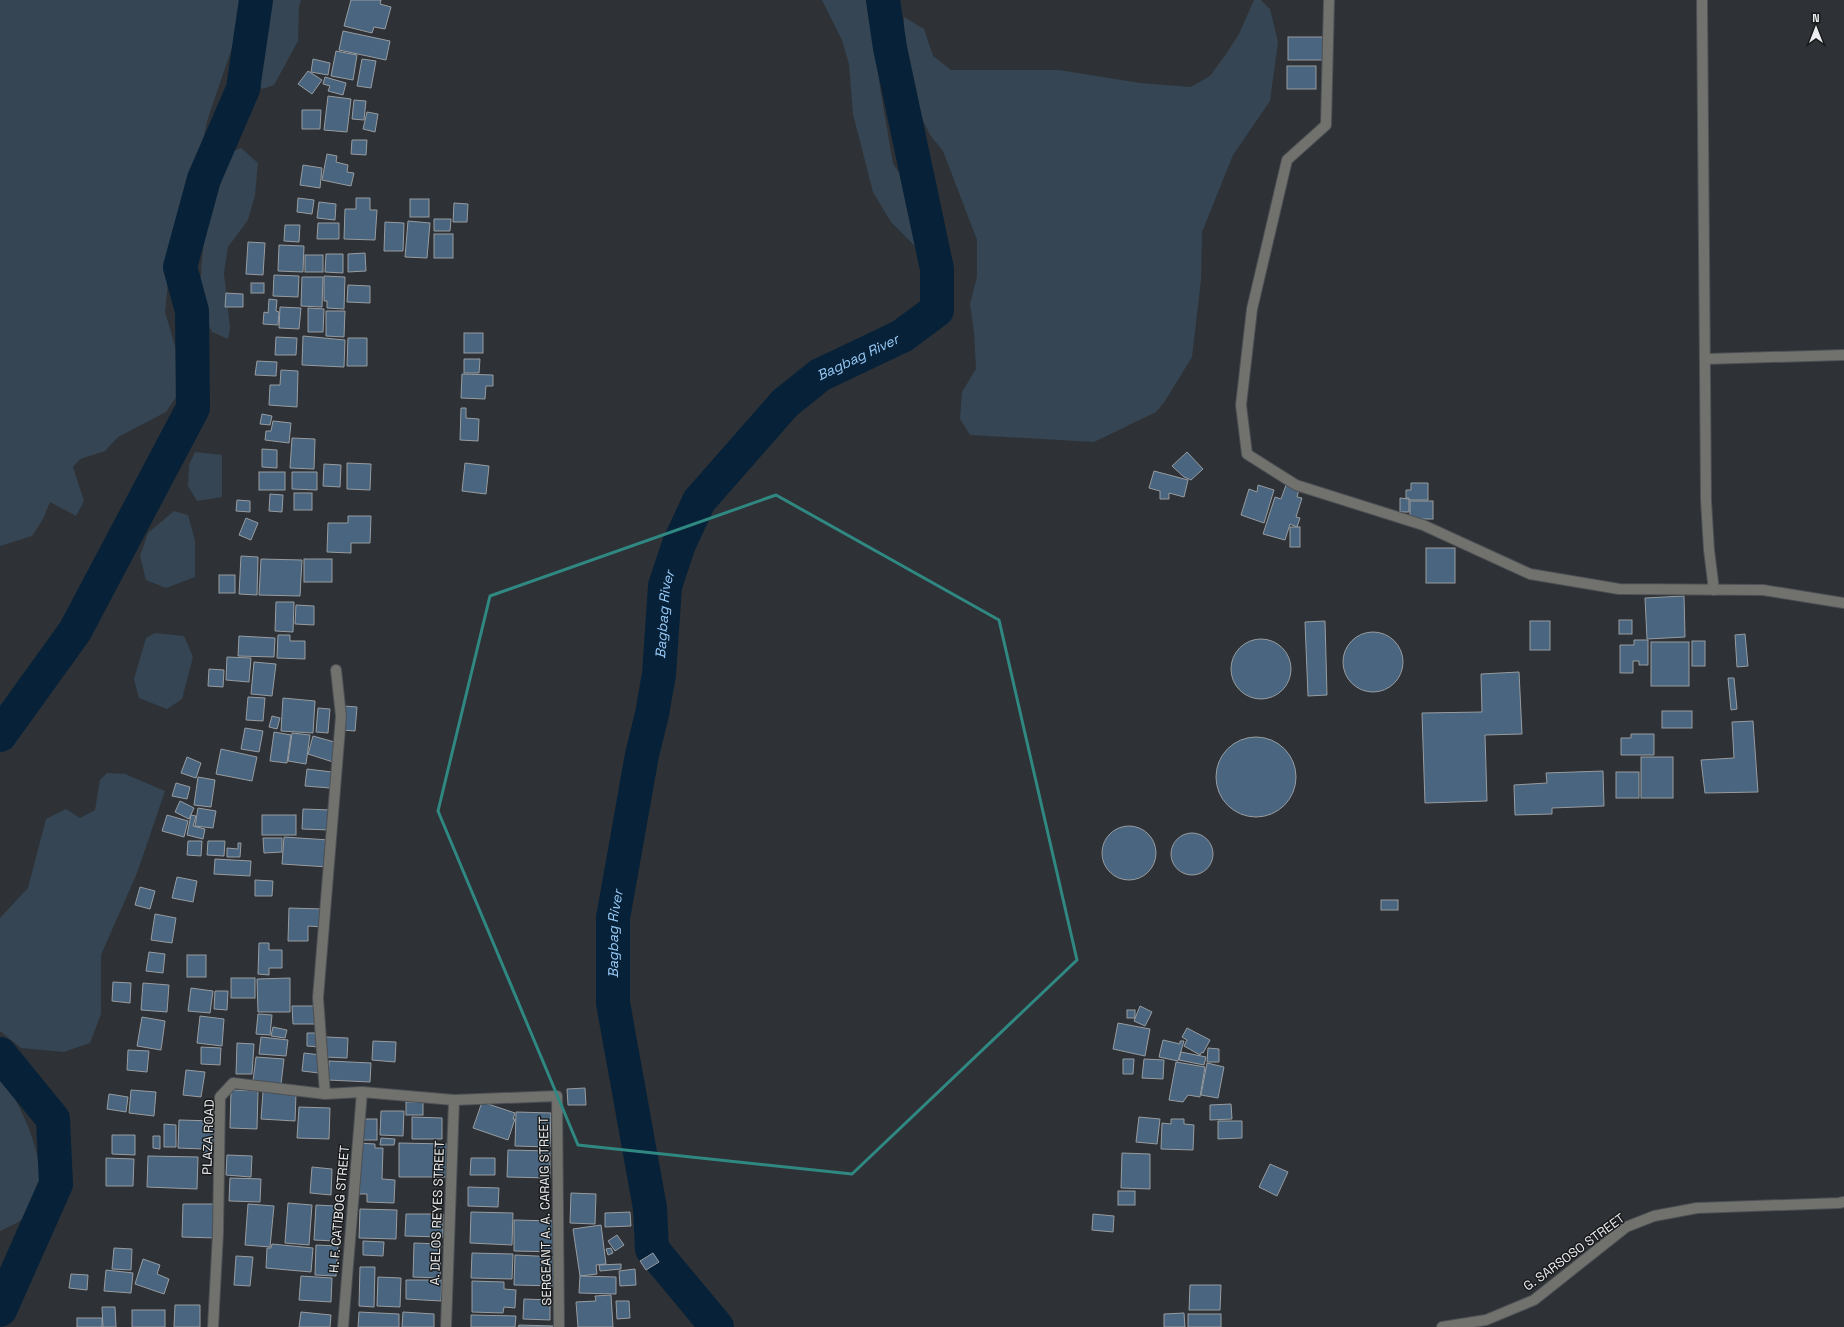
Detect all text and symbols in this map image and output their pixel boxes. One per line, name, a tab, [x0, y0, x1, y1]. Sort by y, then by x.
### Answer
north arrow	[1796, 8, 1836, 48]
text: N	[1812, 11, 1820, 25]
water label: Bagbag River	[814, 329, 903, 384]
water label: Bagbag River	[651, 566, 679, 659]
water label: Bagbag River	[604, 887, 627, 978]
street label: PLAZA ROAD	[198, 1099, 218, 1175]
street label: SERGEANT A. A. CARAIG STREET	[535, 1116, 555, 1306]
street label: A. DELOS REYES STREET	[426, 1140, 448, 1286]
street label: H. F. CATIBOG STREET	[325, 1144, 353, 1274]
street label: G. SARSOSO STREET	[1520, 1209, 1628, 1295]

